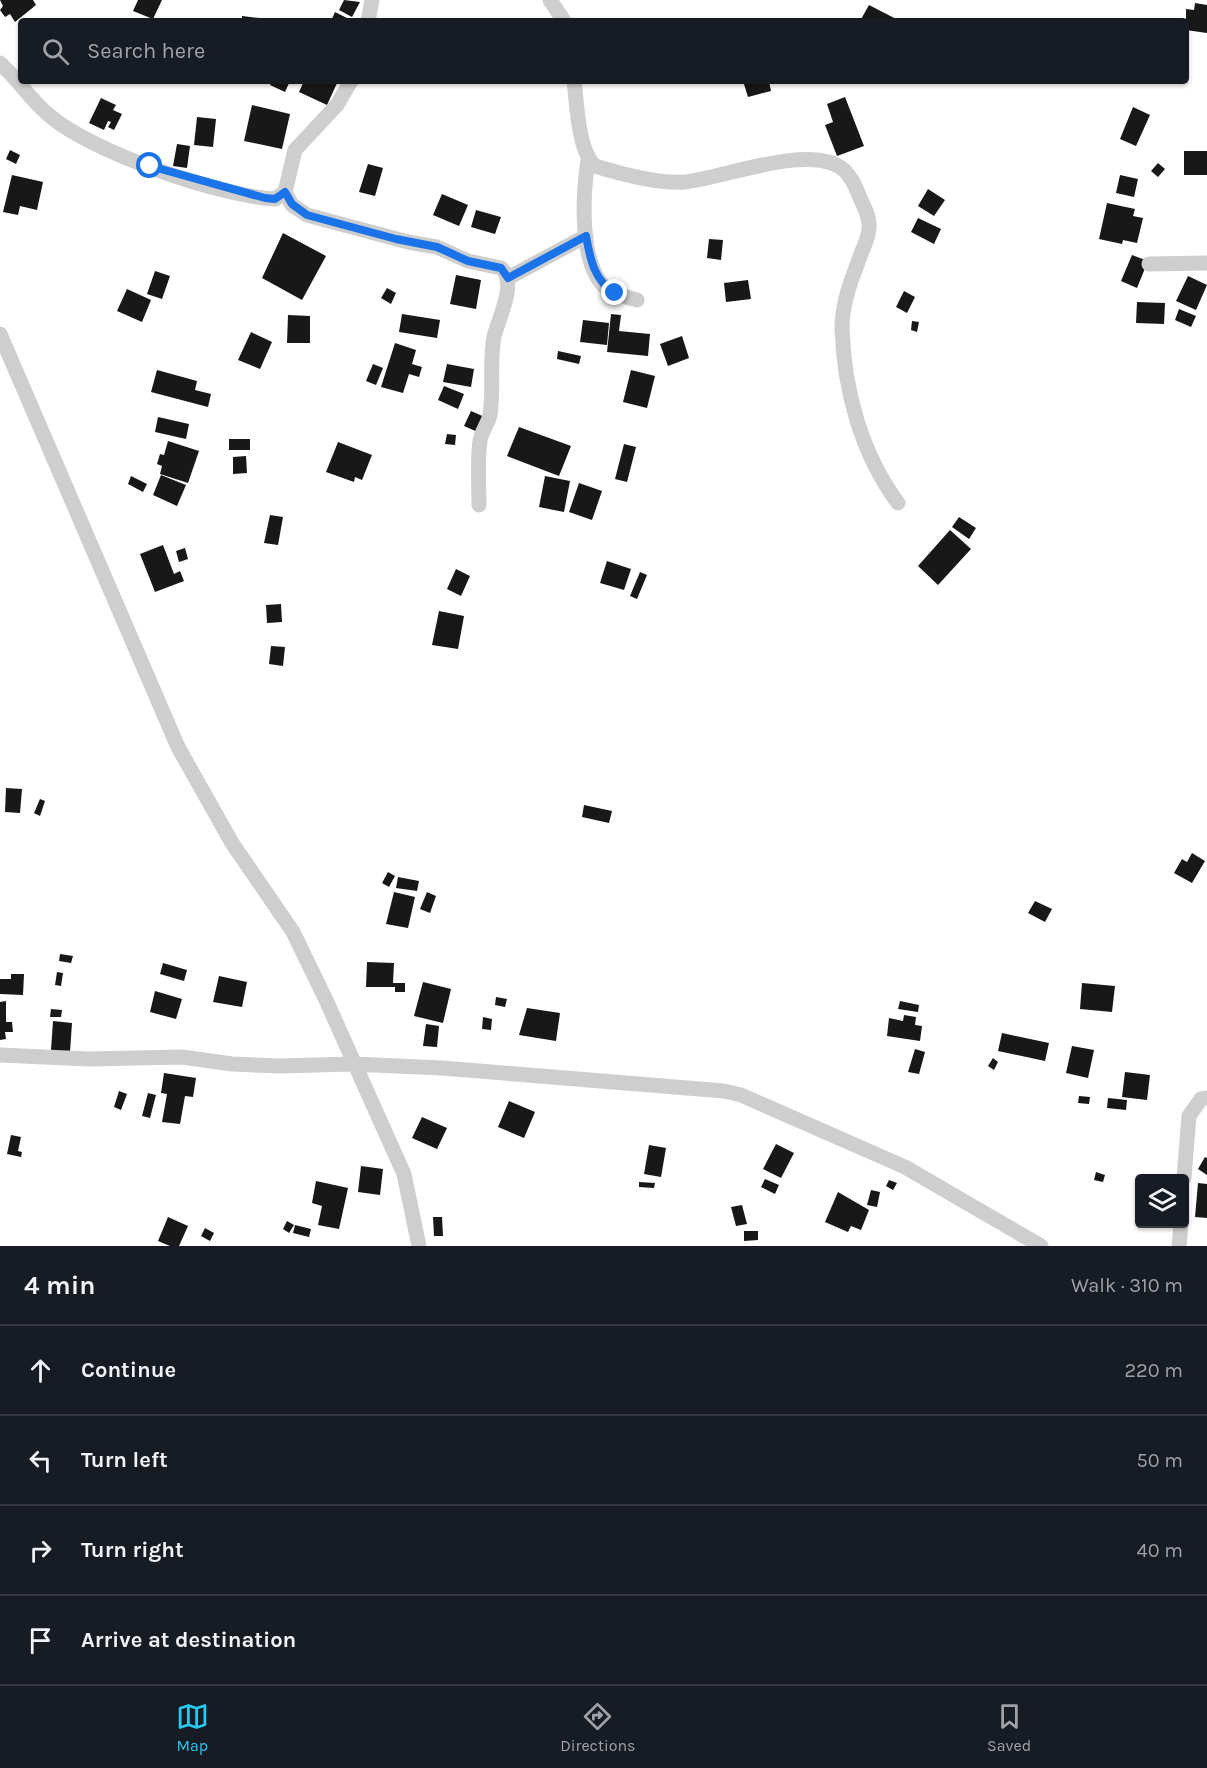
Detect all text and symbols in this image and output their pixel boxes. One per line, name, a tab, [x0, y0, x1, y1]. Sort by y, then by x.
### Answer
search box	[18, 18, 1189, 84]
icon: search	[39, 35, 72, 68]
text: Search here	[87, 38, 205, 64]
route start	[136, 152, 162, 178]
route end	[601, 279, 627, 305]
map controls	[1135, 1174, 1189, 1228]
button: layers	[1135, 1174, 1189, 1228]
text: 4 min	[24, 1270, 95, 1301]
text: Walk · 310 m	[1071, 1274, 1183, 1297]
icon: ahead	[24, 1354, 57, 1387]
text: Continue	[81, 1357, 176, 1383]
text: 220 m	[1124, 1359, 1183, 1382]
icon: left	[24, 1444, 57, 1477]
text: Turn left	[81, 1447, 168, 1473]
text: 50 m	[1136, 1449, 1183, 1472]
icon: right	[24, 1534, 57, 1567]
text: Turn right	[81, 1537, 184, 1563]
text: 40 m	[1137, 1539, 1183, 1562]
icon: arrive	[24, 1624, 57, 1657]
text: Arrive at destination	[81, 1627, 296, 1653]
tab: Map	[176, 1700, 209, 1755]
tab: Directions	[560, 1700, 635, 1755]
tab: Saved	[987, 1700, 1031, 1755]

